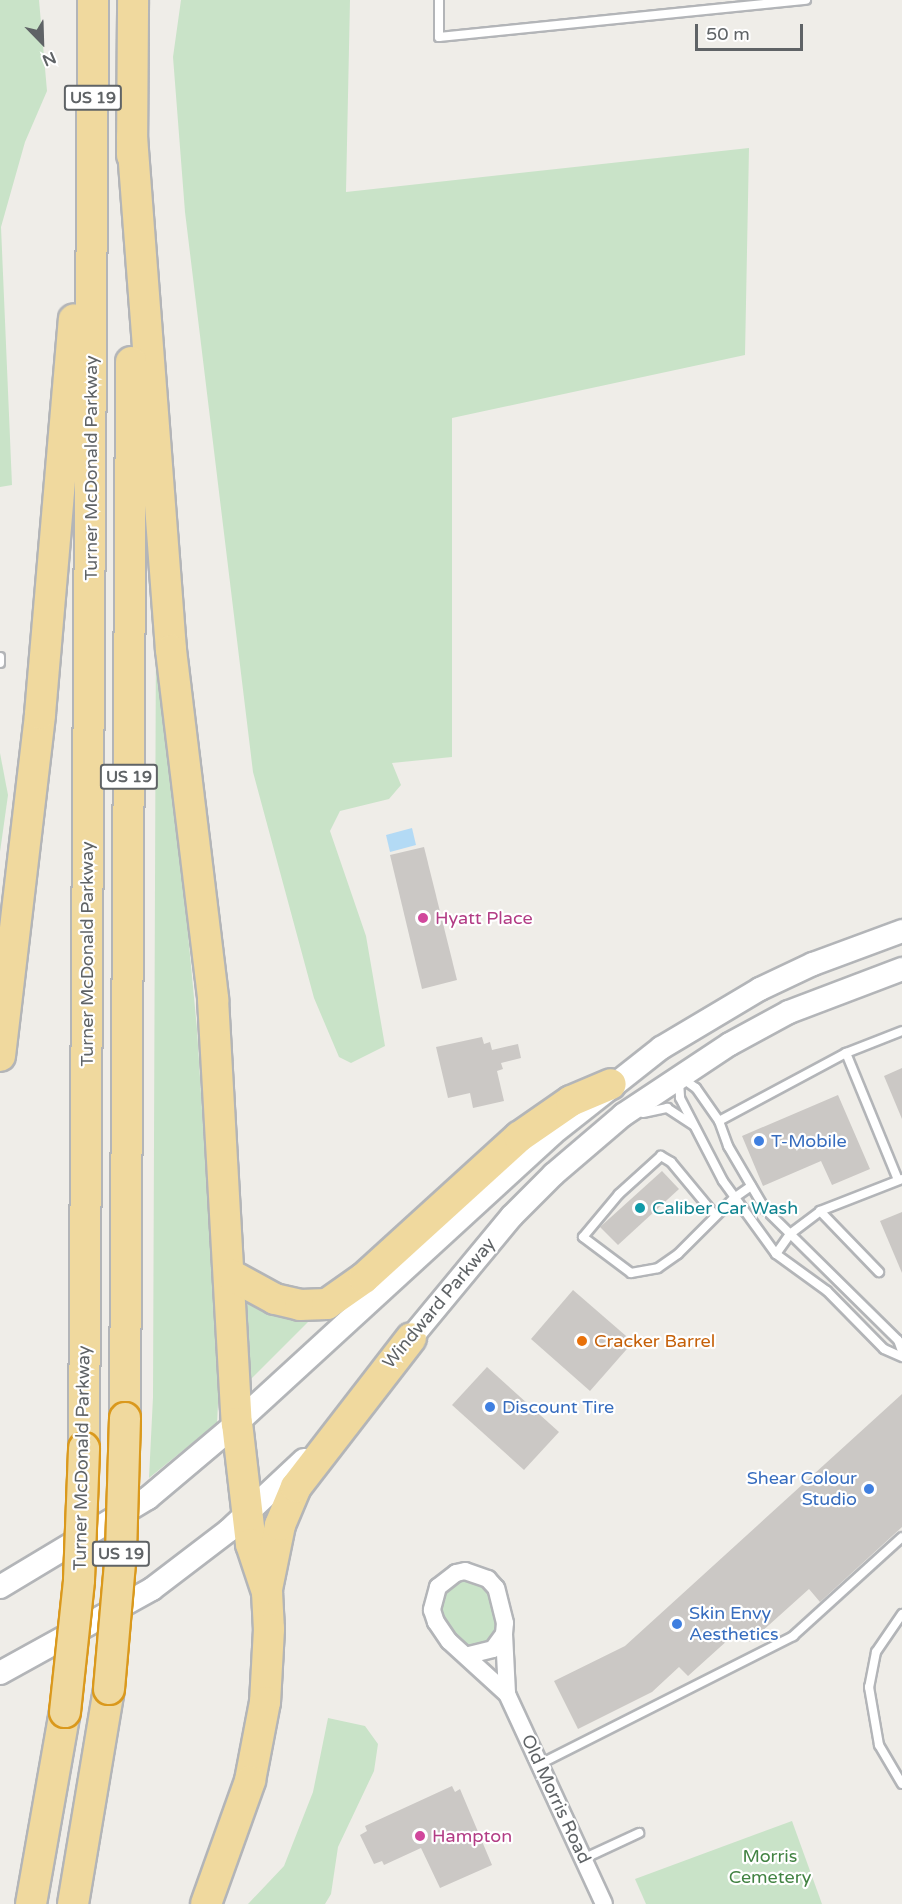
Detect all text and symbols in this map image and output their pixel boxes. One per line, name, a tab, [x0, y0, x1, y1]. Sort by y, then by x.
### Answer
north arrow	[12, 12, 72, 72]
scale bar	[698, 12, 806, 50]
text: 50 m	[706, 23, 750, 45]
text: N	[39, 47, 59, 70]
road number: US 19	[63, 85, 123, 111]
street label: Turner McDonald Parkway	[80, 355, 102, 581]
road number: US 19	[99, 764, 159, 790]
street label: Turner McDonald Parkway	[76, 841, 98, 1067]
place label: Hyatt Place	[435, 907, 533, 929]
marker: Hyatt Place	[416, 911, 430, 925]
place label: T-Mobile	[771, 1130, 847, 1152]
marker: T-Mobile	[752, 1134, 766, 1148]
place label: Caliber Car Wash	[652, 1197, 798, 1219]
marker: Caliber Car Wash	[633, 1201, 647, 1215]
street label: Windward Parkway	[378, 1233, 500, 1373]
place label: Cracker Barrel	[594, 1330, 715, 1352]
marker: Cracker Barrel	[575, 1334, 589, 1348]
street label: Turner McDonald Parkway	[69, 1345, 95, 1571]
place label: Discount Tire	[502, 1396, 614, 1418]
marker: Discount Tire	[483, 1400, 497, 1414]
place label: Shear Colour Studio	[747, 1468, 857, 1510]
marker: Shear Colour Studio	[862, 1482, 876, 1496]
road number: US 19	[91, 1541, 151, 1567]
place label: Skin Envy Aesthetics	[689, 1603, 779, 1646]
marker: Skin Envy Aesthetics	[670, 1617, 684, 1631]
street label: Old Morris Road	[517, 1731, 595, 1867]
place label: Hampton	[432, 1825, 512, 1847]
marker: Hampton	[413, 1829, 427, 1843]
park label: Morris Cemetery	[729, 1846, 811, 1888]

